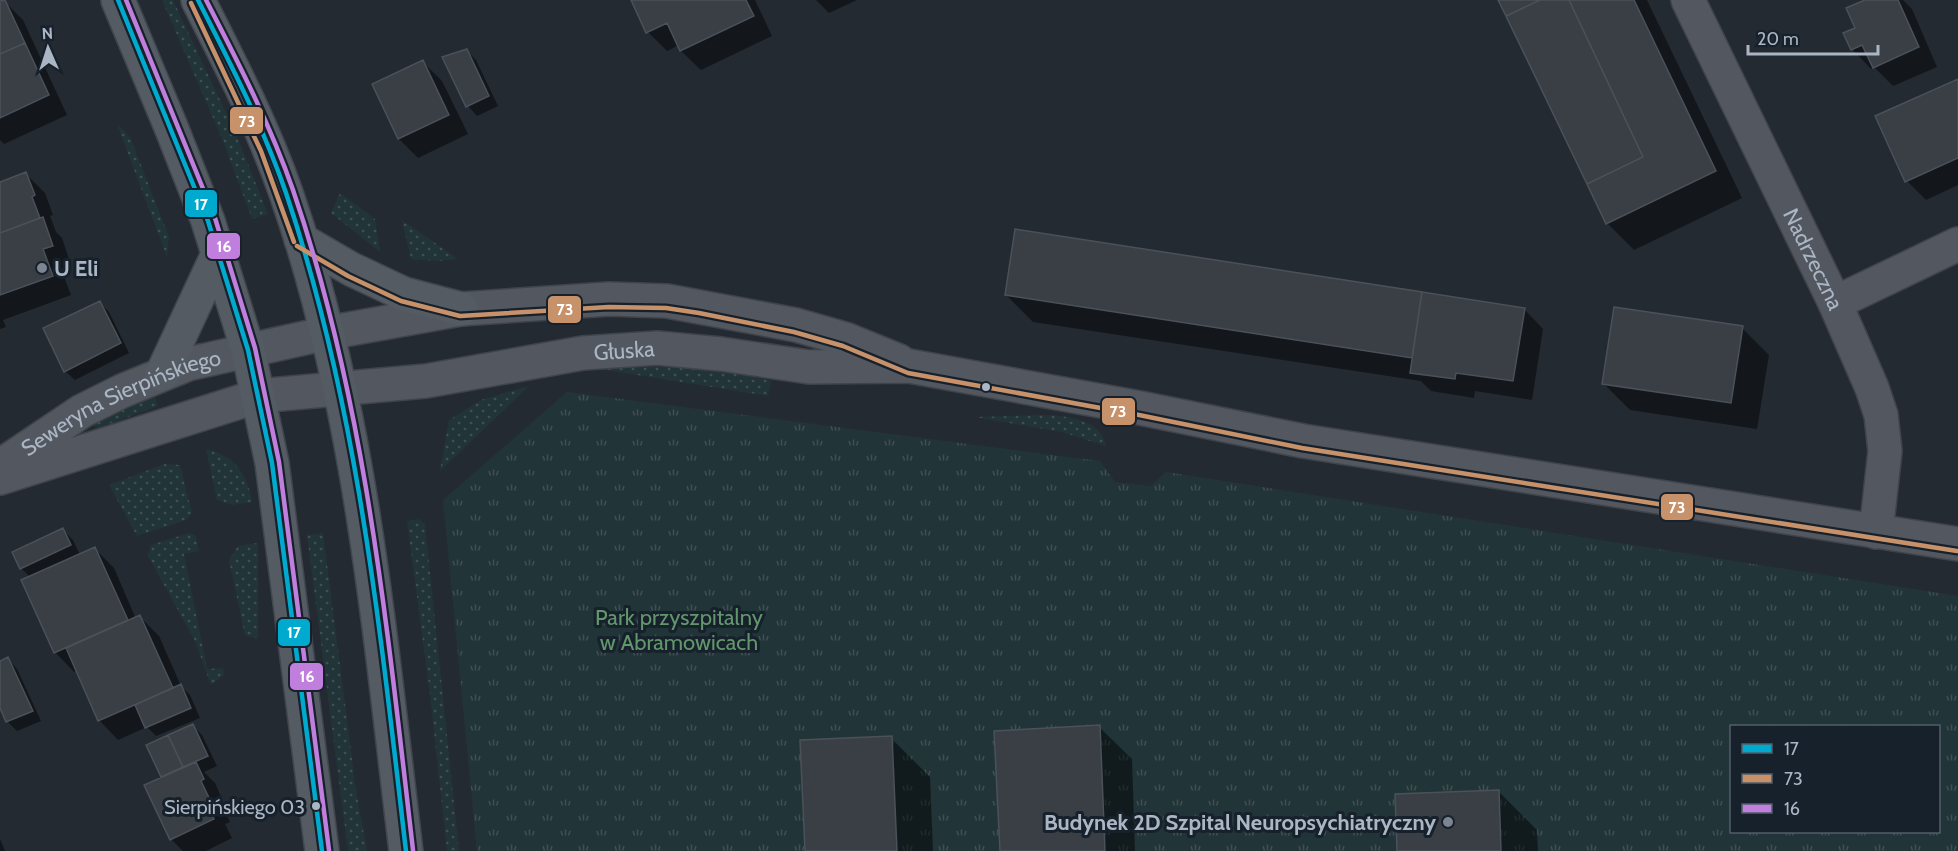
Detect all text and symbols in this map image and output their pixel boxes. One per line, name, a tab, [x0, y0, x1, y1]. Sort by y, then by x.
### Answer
north arrow	[18, 18, 78, 78]
scale bar	[1748, 18, 1878, 56]
text: N	[41, 24, 53, 43]
text: 20 m	[1757, 28, 1799, 50]
line badge: 73	[229, 106, 264, 135]
text: 73	[239, 112, 255, 131]
line badge: 17	[184, 189, 218, 218]
text: 17	[194, 195, 209, 214]
street label: Nadrzeczna	[1777, 204, 1850, 315]
line badge: 16	[206, 232, 241, 260]
text: 16	[217, 237, 231, 256]
place label: U Eli	[54, 255, 98, 282]
marker: U Eli	[35, 261, 49, 275]
line badge: 73	[547, 295, 582, 324]
text: 73	[557, 300, 573, 319]
street label: Głuska	[593, 335, 656, 366]
street label: Seweryna Sierpińskiego	[16, 344, 223, 462]
unlabelled marker	[980, 381, 992, 393]
line badge: 73	[1101, 397, 1136, 426]
text: 73	[1110, 402, 1126, 421]
line badge: 73	[1660, 493, 1694, 521]
text: 73	[1669, 498, 1685, 517]
park label: Park przyszpitalny w Abramowicach	[595, 604, 763, 656]
line badge: 17	[277, 618, 311, 647]
text: 17	[287, 623, 302, 642]
line badge: 16	[289, 662, 324, 691]
text: 16	[300, 667, 314, 686]
legend	[1730, 725, 1940, 833]
text: 17	[1784, 738, 1799, 760]
text: 73	[1784, 768, 1803, 790]
place label: Sierpińskiego 03	[164, 795, 305, 819]
text: 16	[1784, 798, 1800, 820]
marker: Sierpińskiego 03	[310, 800, 322, 812]
place label: Budynek 2D Szpital Neuropsychiatryczny	[1044, 809, 1436, 836]
marker: Budynek 2D Szpital Neuropsychiatryczny	[1441, 815, 1455, 829]

